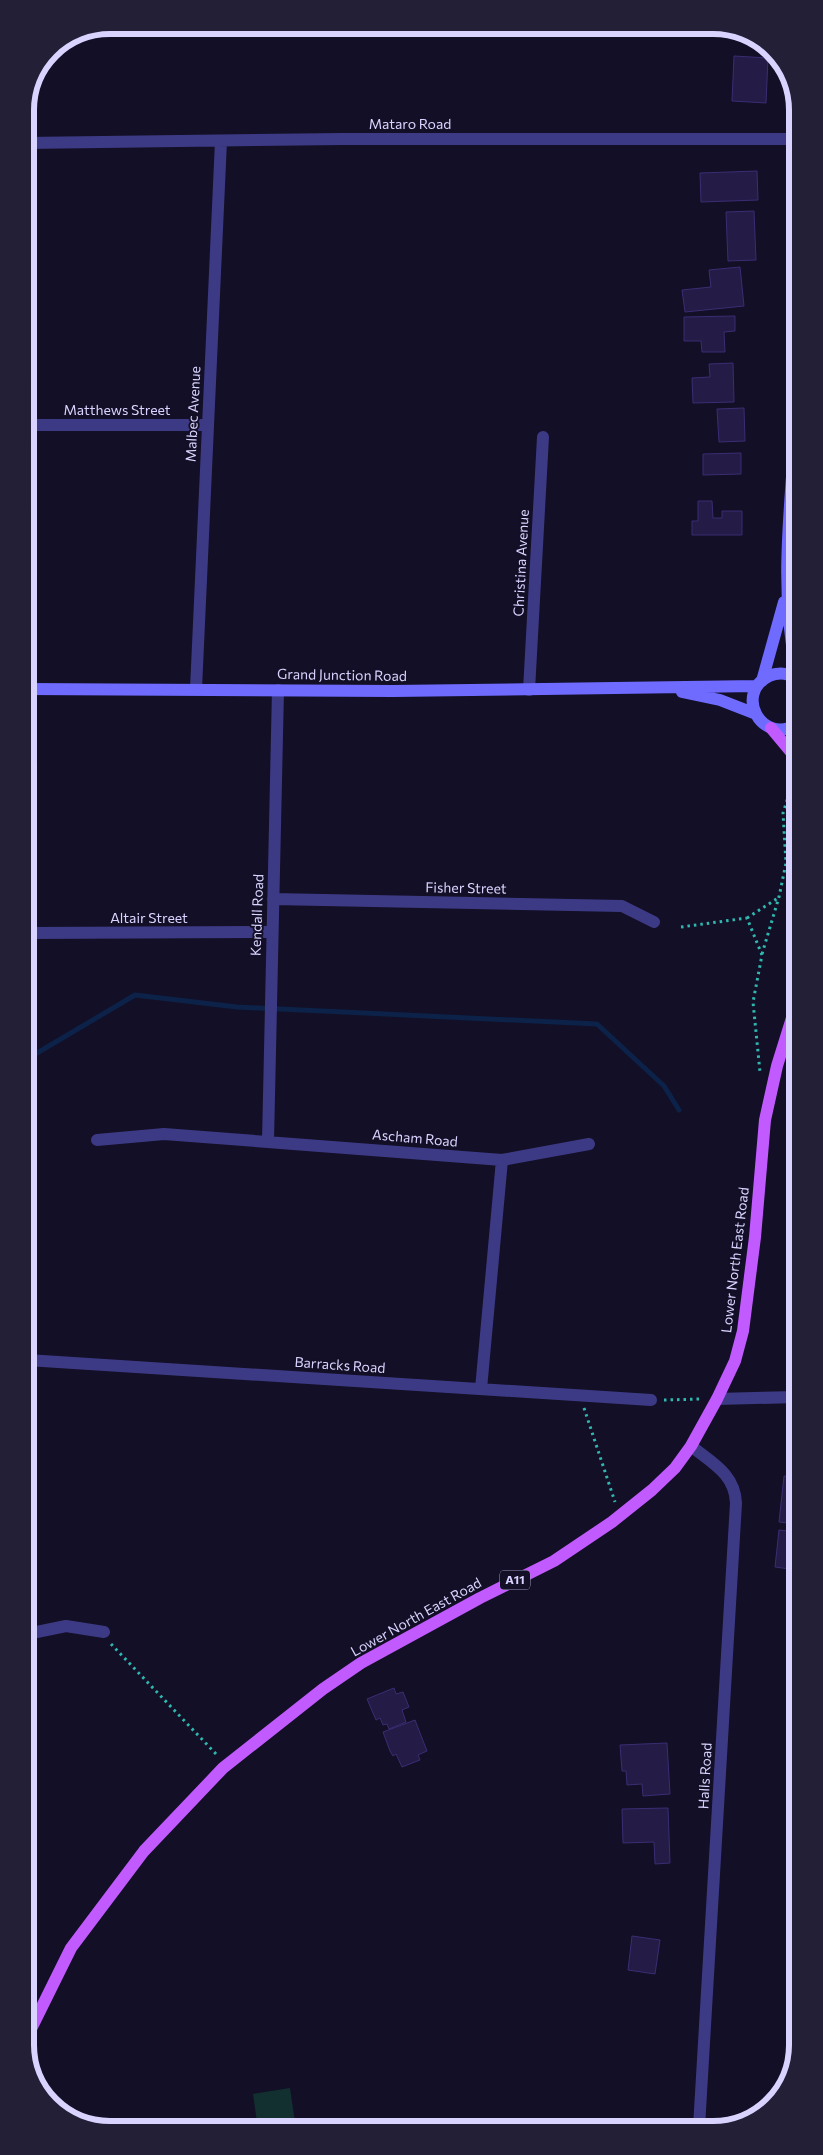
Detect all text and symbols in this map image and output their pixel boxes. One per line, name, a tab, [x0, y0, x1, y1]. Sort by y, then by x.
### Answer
street label: Mataro Road	[369, 115, 451, 132]
street label: Malbec Avenue	[181, 366, 204, 462]
street label: Matthews Street	[63, 401, 171, 418]
street label: Christina Avenue	[509, 509, 532, 617]
street label: Grand Junction Road	[277, 665, 407, 684]
street label: Kendall Road	[247, 874, 266, 956]
street label: Fisher Street	[425, 878, 507, 897]
street label: Altair Street	[110, 909, 188, 926]
street label: Ascham Road	[372, 1125, 459, 1150]
street label: Lower North East Road	[717, 1186, 752, 1334]
street label: Barracks Road	[294, 1353, 386, 1376]
road number: A11	[500, 1570, 530, 1590]
street label: Lower North East Road	[347, 1574, 484, 1660]
street label: Halls Road	[694, 1742, 715, 1810]

